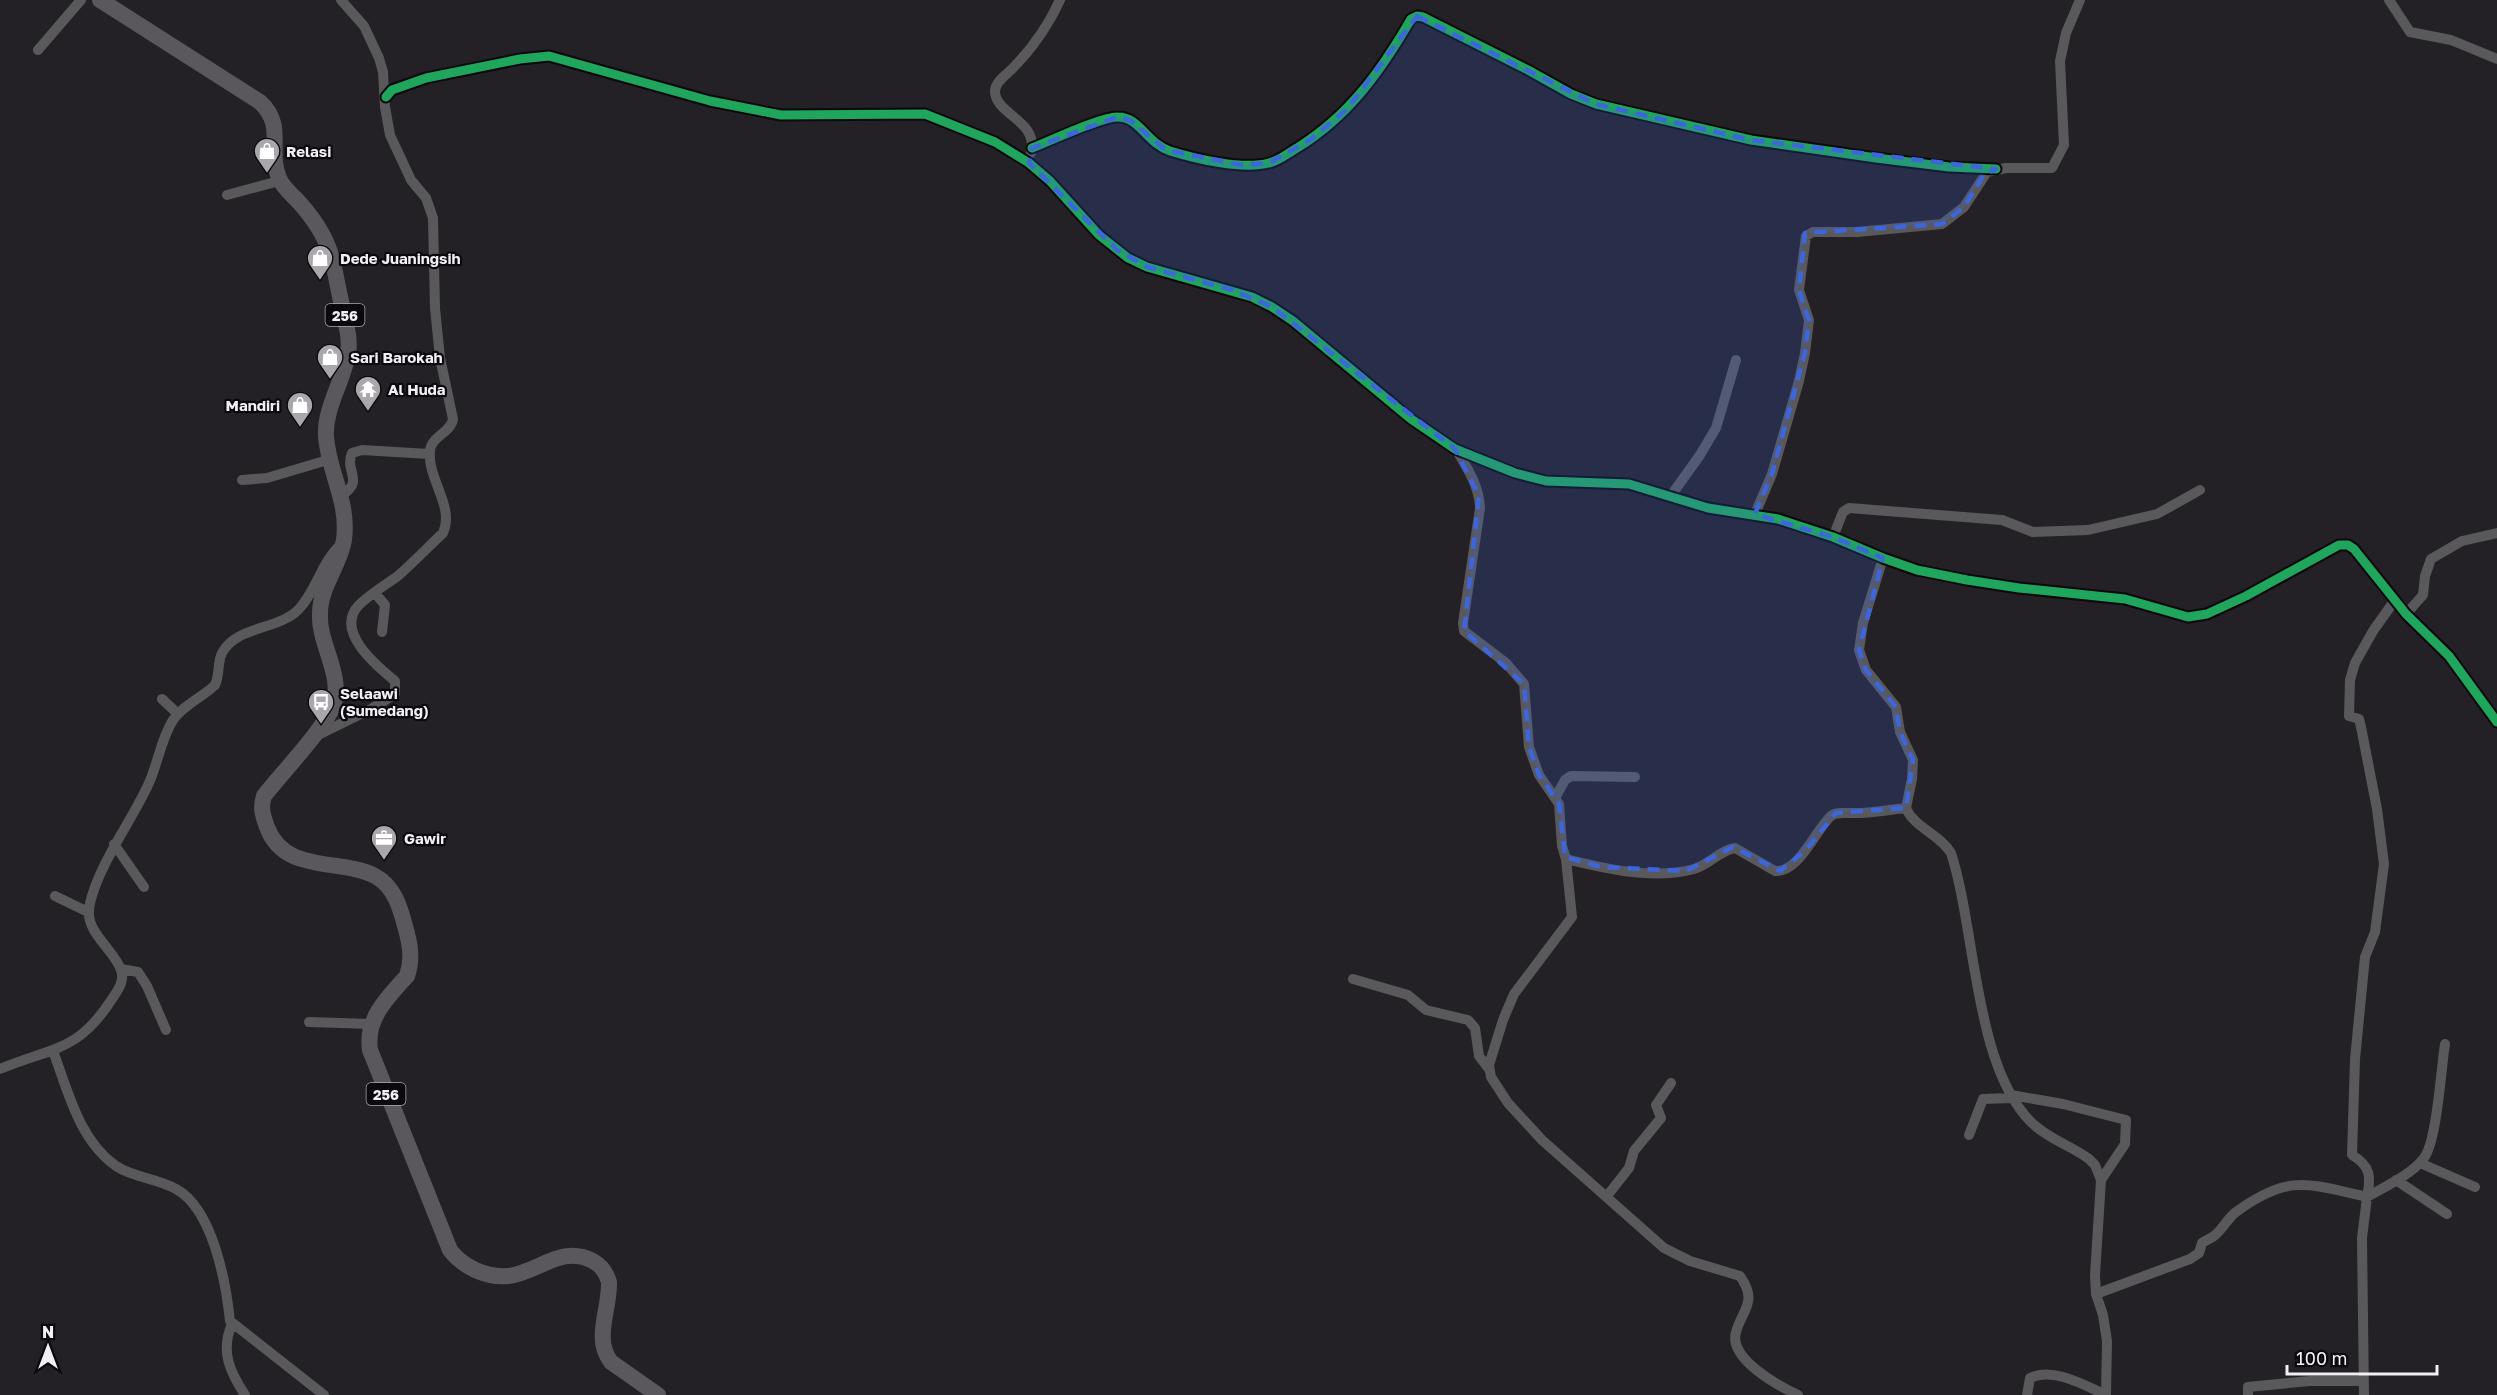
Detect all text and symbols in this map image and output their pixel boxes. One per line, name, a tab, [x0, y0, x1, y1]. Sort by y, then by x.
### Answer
shop icon: Relasi	[252, 136, 282, 174]
place label: Relasi	[286, 142, 331, 160]
shop icon: Dede Juaningsih	[305, 243, 335, 281]
place label: Dede Juaningsih	[340, 249, 461, 267]
road number: 256	[326, 304, 364, 326]
shop icon: Sari Barokah	[315, 342, 345, 380]
place label: Sari Barokah	[350, 348, 443, 366]
temple icon: Al Huda	[353, 374, 383, 412]
place label: Al Huda	[388, 380, 446, 398]
shop icon: Mandiri	[285, 390, 315, 428]
place label: Mandiri	[226, 396, 280, 414]
place label: Selaawi (Sumedang)	[340, 684, 429, 719]
bus stop icon: Selaawi (Sumedang)	[306, 687, 336, 725]
office icon: Gawir	[369, 823, 399, 861]
place label: Gawir	[404, 829, 446, 847]
road number: 256	[366, 1083, 406, 1105]
north arrow	[18, 1317, 78, 1377]
text: N	[42, 1322, 54, 1342]
scale bar	[2287, 1338, 2437, 1376]
text: 100 m	[2296, 1347, 2347, 1369]

